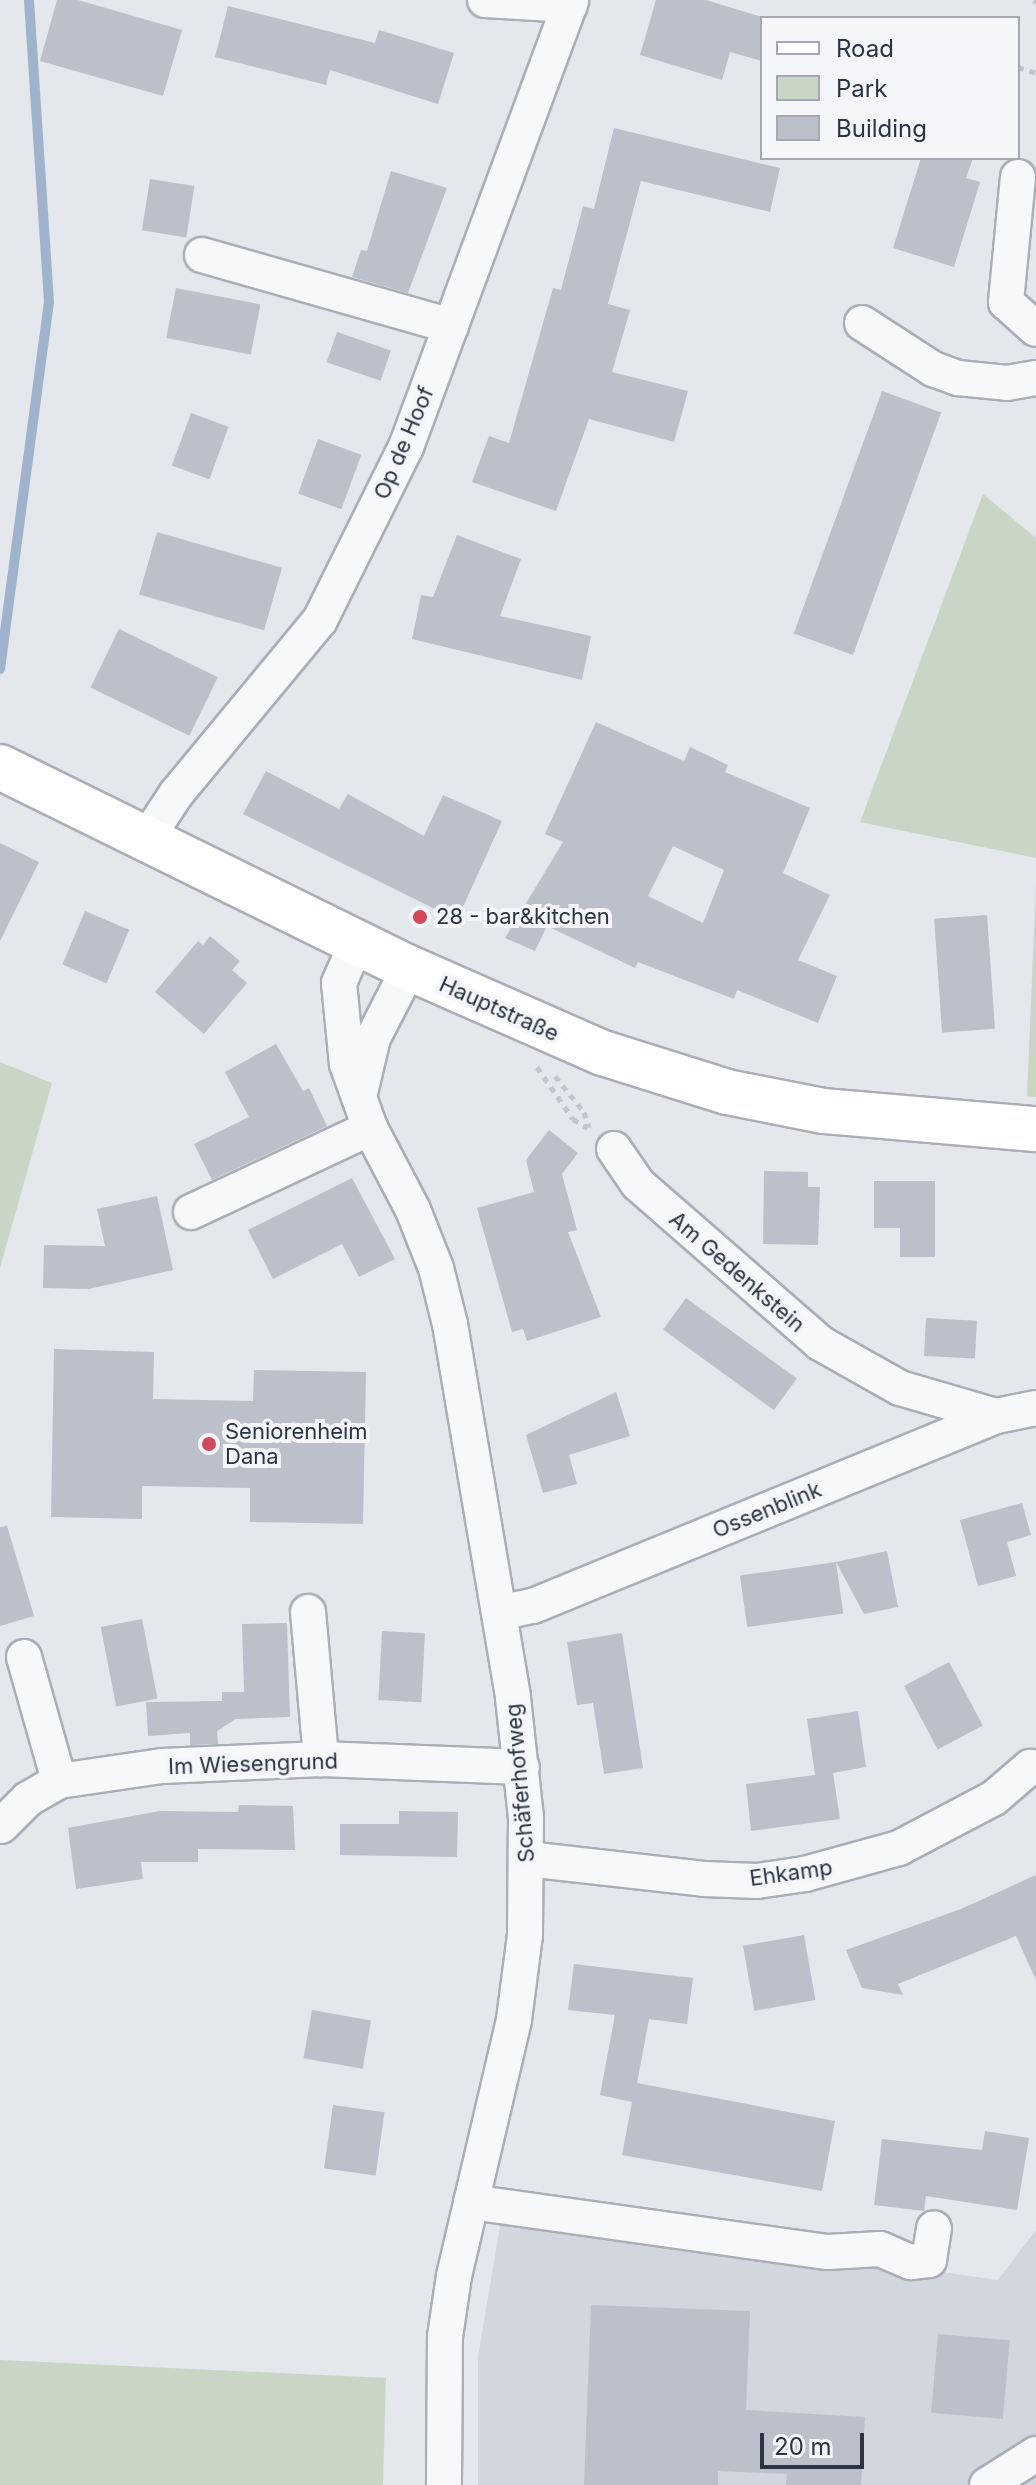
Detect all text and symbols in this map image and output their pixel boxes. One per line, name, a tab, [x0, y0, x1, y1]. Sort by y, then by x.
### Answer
legend	[760, 16, 1020, 160]
text: Road	[836, 34, 894, 63]
text: Park	[836, 74, 887, 103]
text: Building	[836, 114, 927, 143]
street label: Op de Hoof	[368, 383, 440, 503]
place label: 28 - bar&kitchen	[436, 904, 610, 930]
marker: 28 - bar&kitchen	[411, 908, 429, 926]
street label: Hauptstraße	[435, 971, 563, 1047]
street label: Am Gedenkstein	[664, 1206, 810, 1338]
place label: Seniorenheim Dana	[225, 1418, 368, 1470]
marker: Seniorenheim Dana	[200, 1435, 218, 1453]
street label: Ossenblink	[709, 1476, 825, 1544]
street label: Schäferhofweg	[500, 1702, 540, 1864]
street label: Im Wiesengrund	[168, 1748, 338, 1780]
street label: Ehkamp	[748, 1854, 834, 1892]
scale bar	[764, 2417, 868, 2467]
text: 20 m	[774, 2432, 832, 2461]

